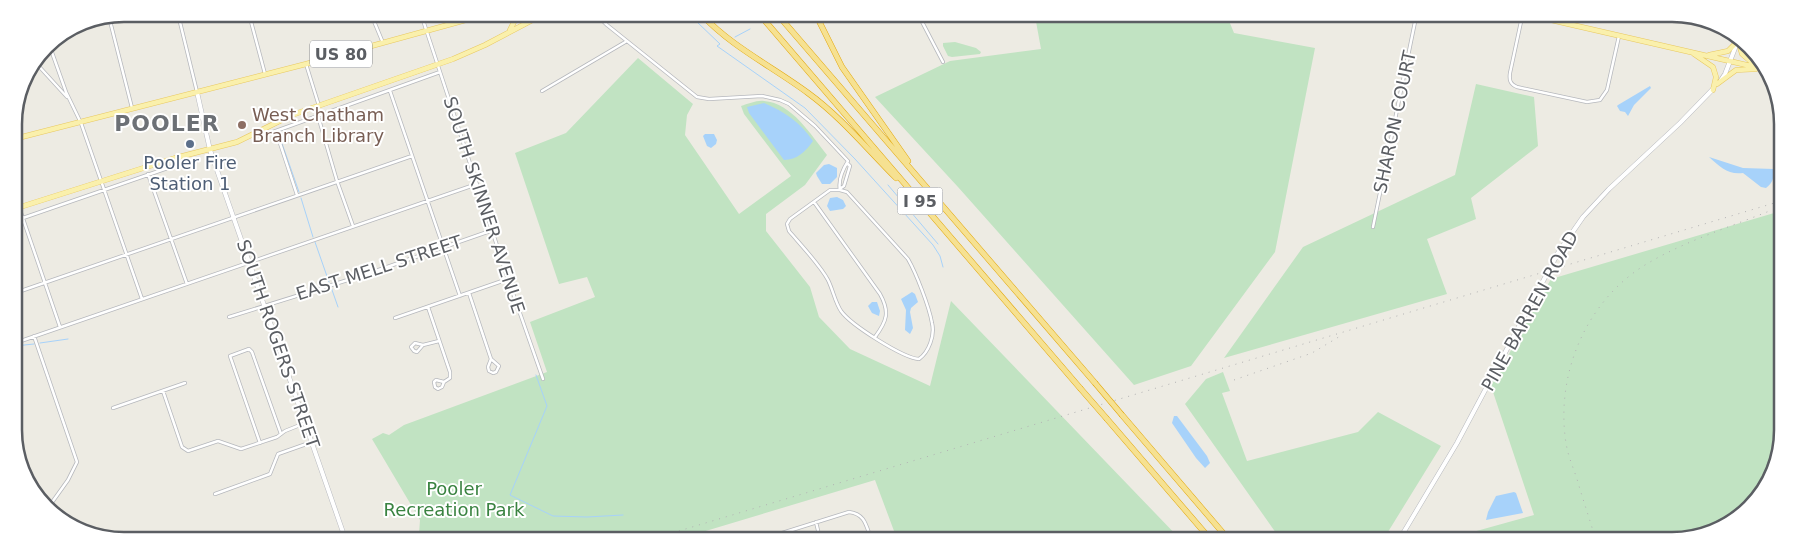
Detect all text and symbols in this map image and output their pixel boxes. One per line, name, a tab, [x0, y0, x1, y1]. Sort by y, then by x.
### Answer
road number: US 80	[310, 41, 372, 68]
street label: SHARON COURT	[1369, 48, 1420, 195]
street label: SOUTH SKINNER AVENUE	[439, 94, 530, 316]
place label: West Chatham Branch Library	[252, 104, 385, 146]
district label: POOLER	[114, 111, 220, 136]
marker: West Chatham Branch Library	[236, 119, 248, 131]
marker: Pooler Fire Station 1	[184, 138, 196, 150]
place label: Pooler Fire Station 1	[143, 152, 237, 194]
road number: I 95	[898, 188, 942, 215]
street label: PINE BARREN ROAD	[1477, 227, 1582, 394]
street label: EAST MELL STREET	[293, 230, 465, 304]
street label: SOUTH ROGERS STREET	[233, 237, 324, 452]
park label: Pooler Recreation Park	[384, 478, 525, 520]

